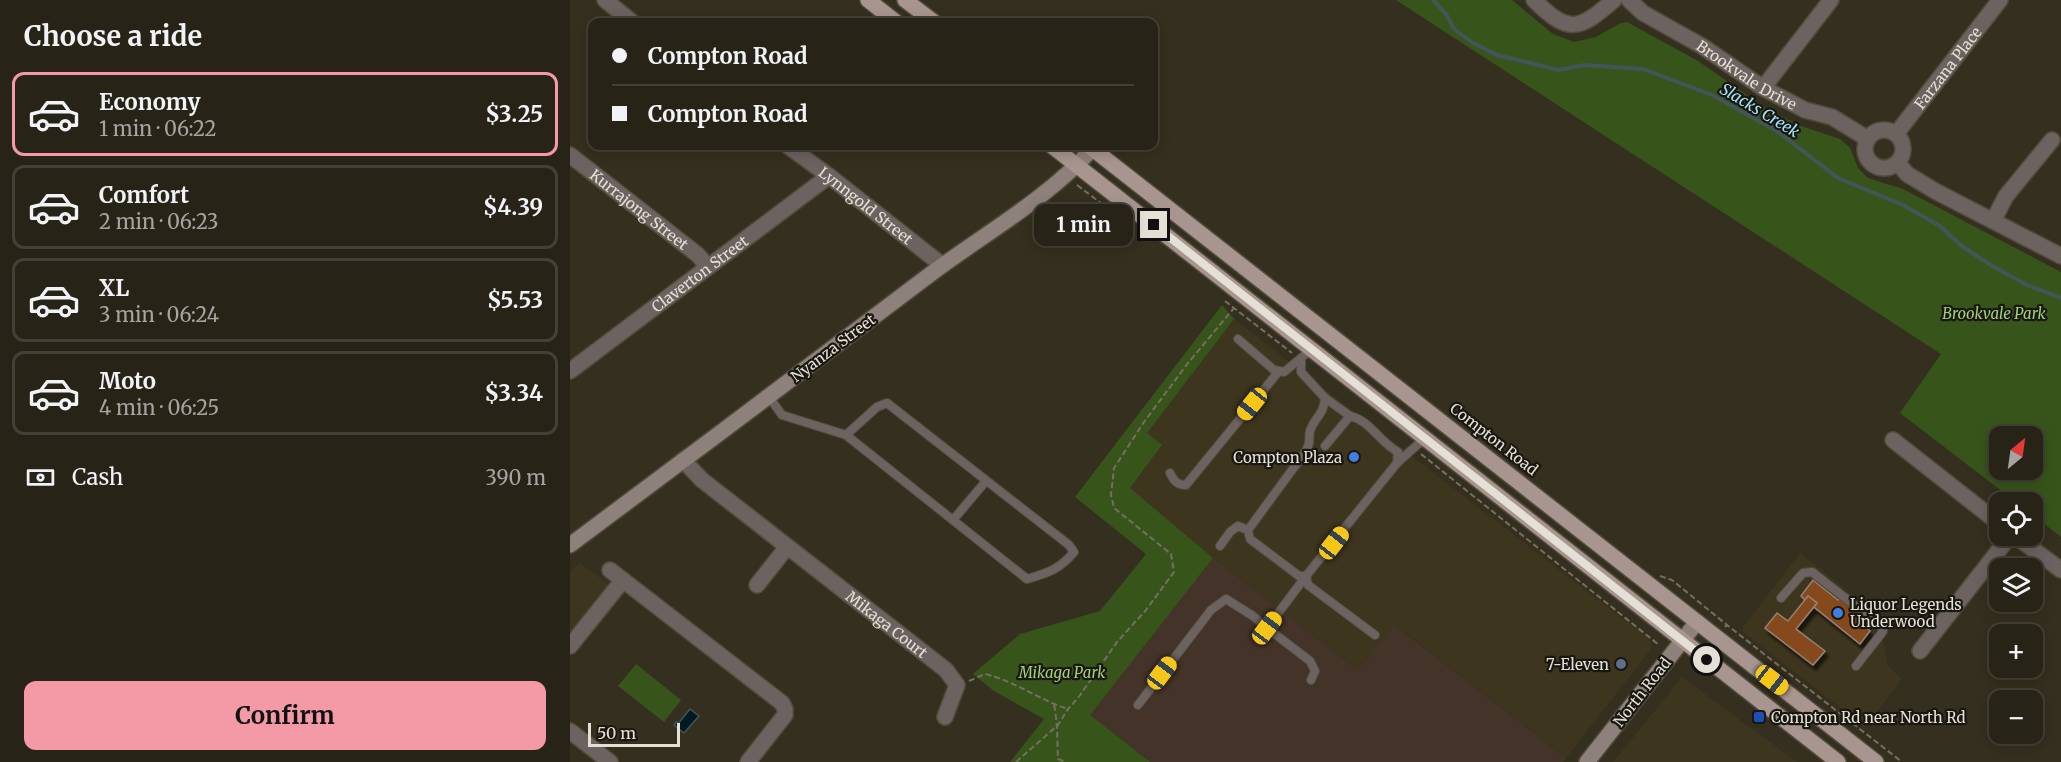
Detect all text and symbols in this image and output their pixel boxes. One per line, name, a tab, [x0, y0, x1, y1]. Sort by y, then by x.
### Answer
text: Choose a ride	[24, 19, 202, 53]
street label: Farzana Place	[1910, 23, 1985, 113]
street label: Brookvale Drive	[1693, 36, 1800, 114]
text: Compton Road	[648, 42, 808, 70]
water label: Slacks Creek	[1717, 78, 1804, 142]
icon: car	[27, 87, 81, 141]
text: Economy	[99, 88, 200, 116]
text: $3.25	[485, 100, 543, 128]
text: Compton Road	[648, 100, 808, 128]
text: 1 min · 06:22	[99, 116, 216, 141]
street label: Lynngold Street	[815, 162, 917, 248]
street label: Kurrajong Street	[586, 165, 692, 254]
icon: car	[27, 180, 81, 234]
text: Comfort	[99, 181, 189, 209]
text: $4.39	[483, 193, 543, 221]
callout: 1 min	[1034, 204, 1133, 246]
text: 2 min · 06:23	[99, 209, 219, 234]
route end	[1140, 211, 1167, 238]
text: 1 min	[1056, 212, 1111, 237]
street label: Claverton Street	[647, 231, 752, 316]
icon: car	[27, 273, 81, 327]
text: XL	[99, 274, 129, 302]
text: $5.53	[487, 286, 543, 314]
text: 3 min · 06:24	[99, 302, 219, 327]
park label: Brookvale Park	[1942, 304, 2046, 323]
street label: Nyanza Street	[787, 310, 879, 386]
icon: car	[27, 366, 81, 420]
text: Moto	[99, 367, 156, 395]
text: $3.34	[485, 379, 543, 407]
car	[1234, 384, 1270, 424]
text: 4 min · 06:25	[99, 395, 219, 420]
street label: Compton Road	[1446, 399, 1542, 479]
north arrow	[1989, 426, 2043, 480]
map controls	[1989, 426, 2043, 744]
place label: Compton Plaza	[1233, 448, 1342, 467]
marker: Compton Plaza	[1347, 450, 1361, 464]
icon: cash	[24, 461, 57, 494]
text: Cash	[72, 463, 123, 491]
text: 390 m	[486, 465, 546, 490]
button: locate	[1989, 492, 2043, 546]
car	[1316, 523, 1352, 563]
button: layers	[1989, 558, 2043, 612]
street label: Mikaga Court	[842, 586, 932, 662]
place label: Liquor Legends Underwood	[1850, 595, 1962, 631]
marker: Liquor Legends Underwood	[1831, 606, 1845, 620]
car	[1249, 608, 1285, 648]
button: +	[1989, 624, 2043, 678]
route start	[1693, 646, 1720, 673]
car	[1144, 653, 1180, 693]
street label: North Road	[1609, 654, 1675, 730]
place label: 7-Eleven	[1546, 655, 1609, 674]
marker: 7-Eleven	[1614, 657, 1628, 671]
car	[1752, 662, 1792, 698]
park label: Mikaga Park	[1018, 663, 1106, 682]
button: Confirm	[24, 681, 546, 750]
button: −	[1989, 690, 2043, 744]
place label: Compton Rd near North Rd	[1771, 708, 1966, 727]
marker: Compton Rd near North Rd	[1752, 710, 1766, 724]
scale bar	[588, 720, 680, 748]
text: 50 m	[597, 723, 636, 743]

